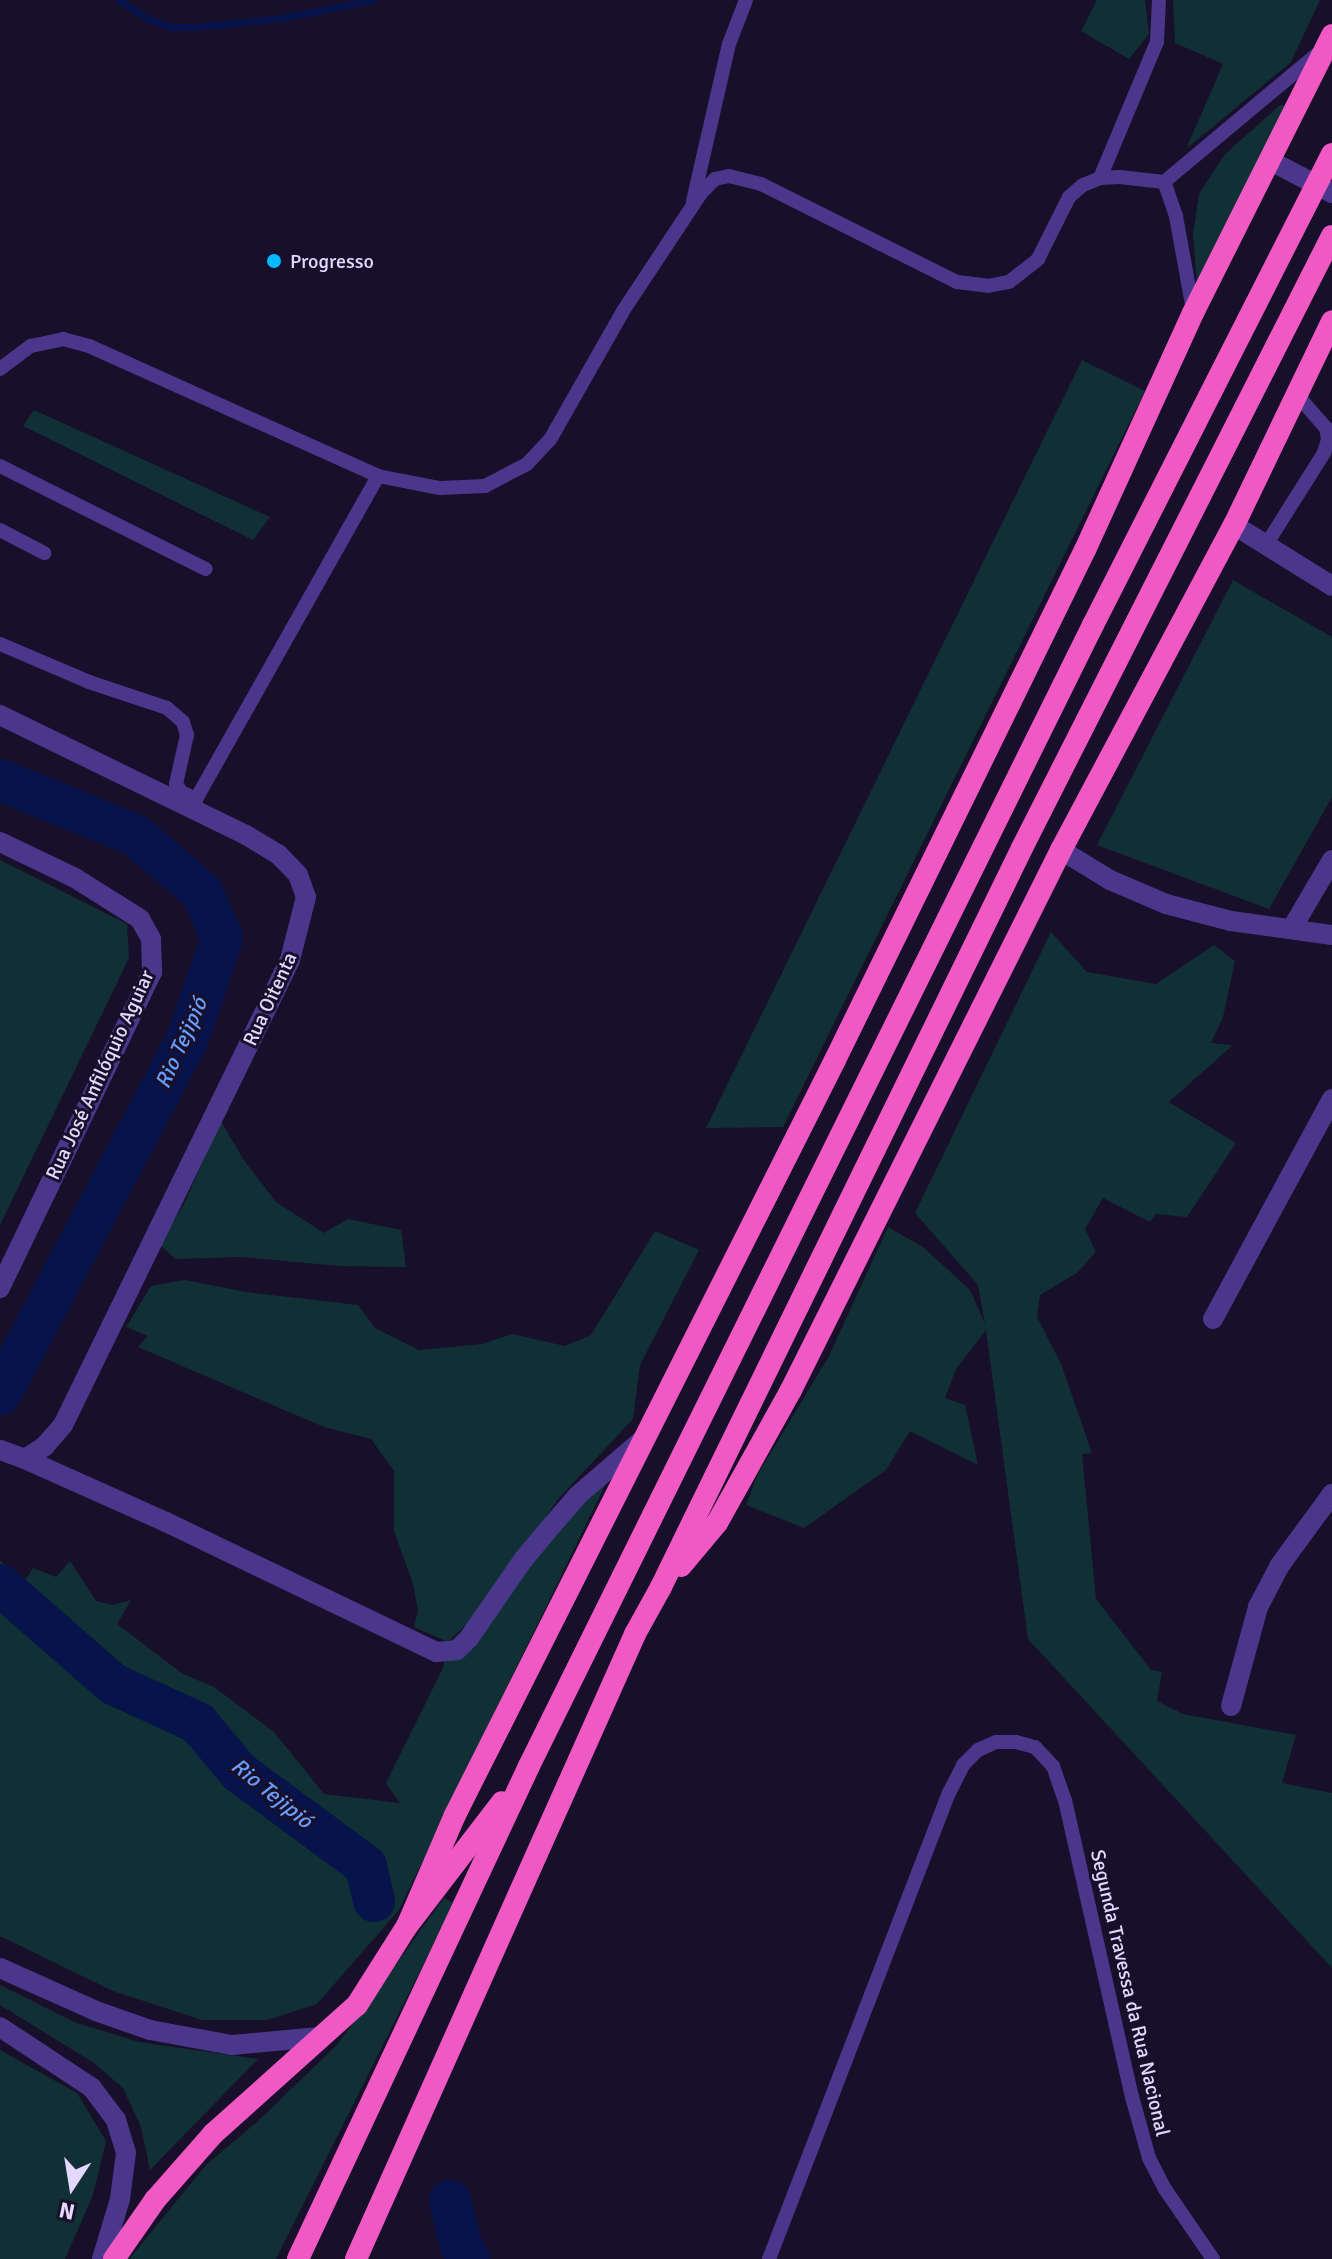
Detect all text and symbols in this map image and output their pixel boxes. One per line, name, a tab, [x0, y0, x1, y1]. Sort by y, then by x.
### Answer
place label: Progresso	[290, 249, 374, 273]
marker: Progresso	[265, 252, 283, 270]
street label: Rua Oitenta	[238, 948, 302, 1050]
street label: Rua José Anfilóquio Aguiar	[41, 966, 159, 1184]
water label: Rio Tejipió	[149, 994, 213, 1092]
water label: Rio Tejipió	[226, 1752, 318, 1834]
street label: Segunda Travessa da Rua Nacional	[1085, 1847, 1175, 2139]
north arrow	[32, 2147, 112, 2227]
text: N	[57, 2196, 77, 2226]

